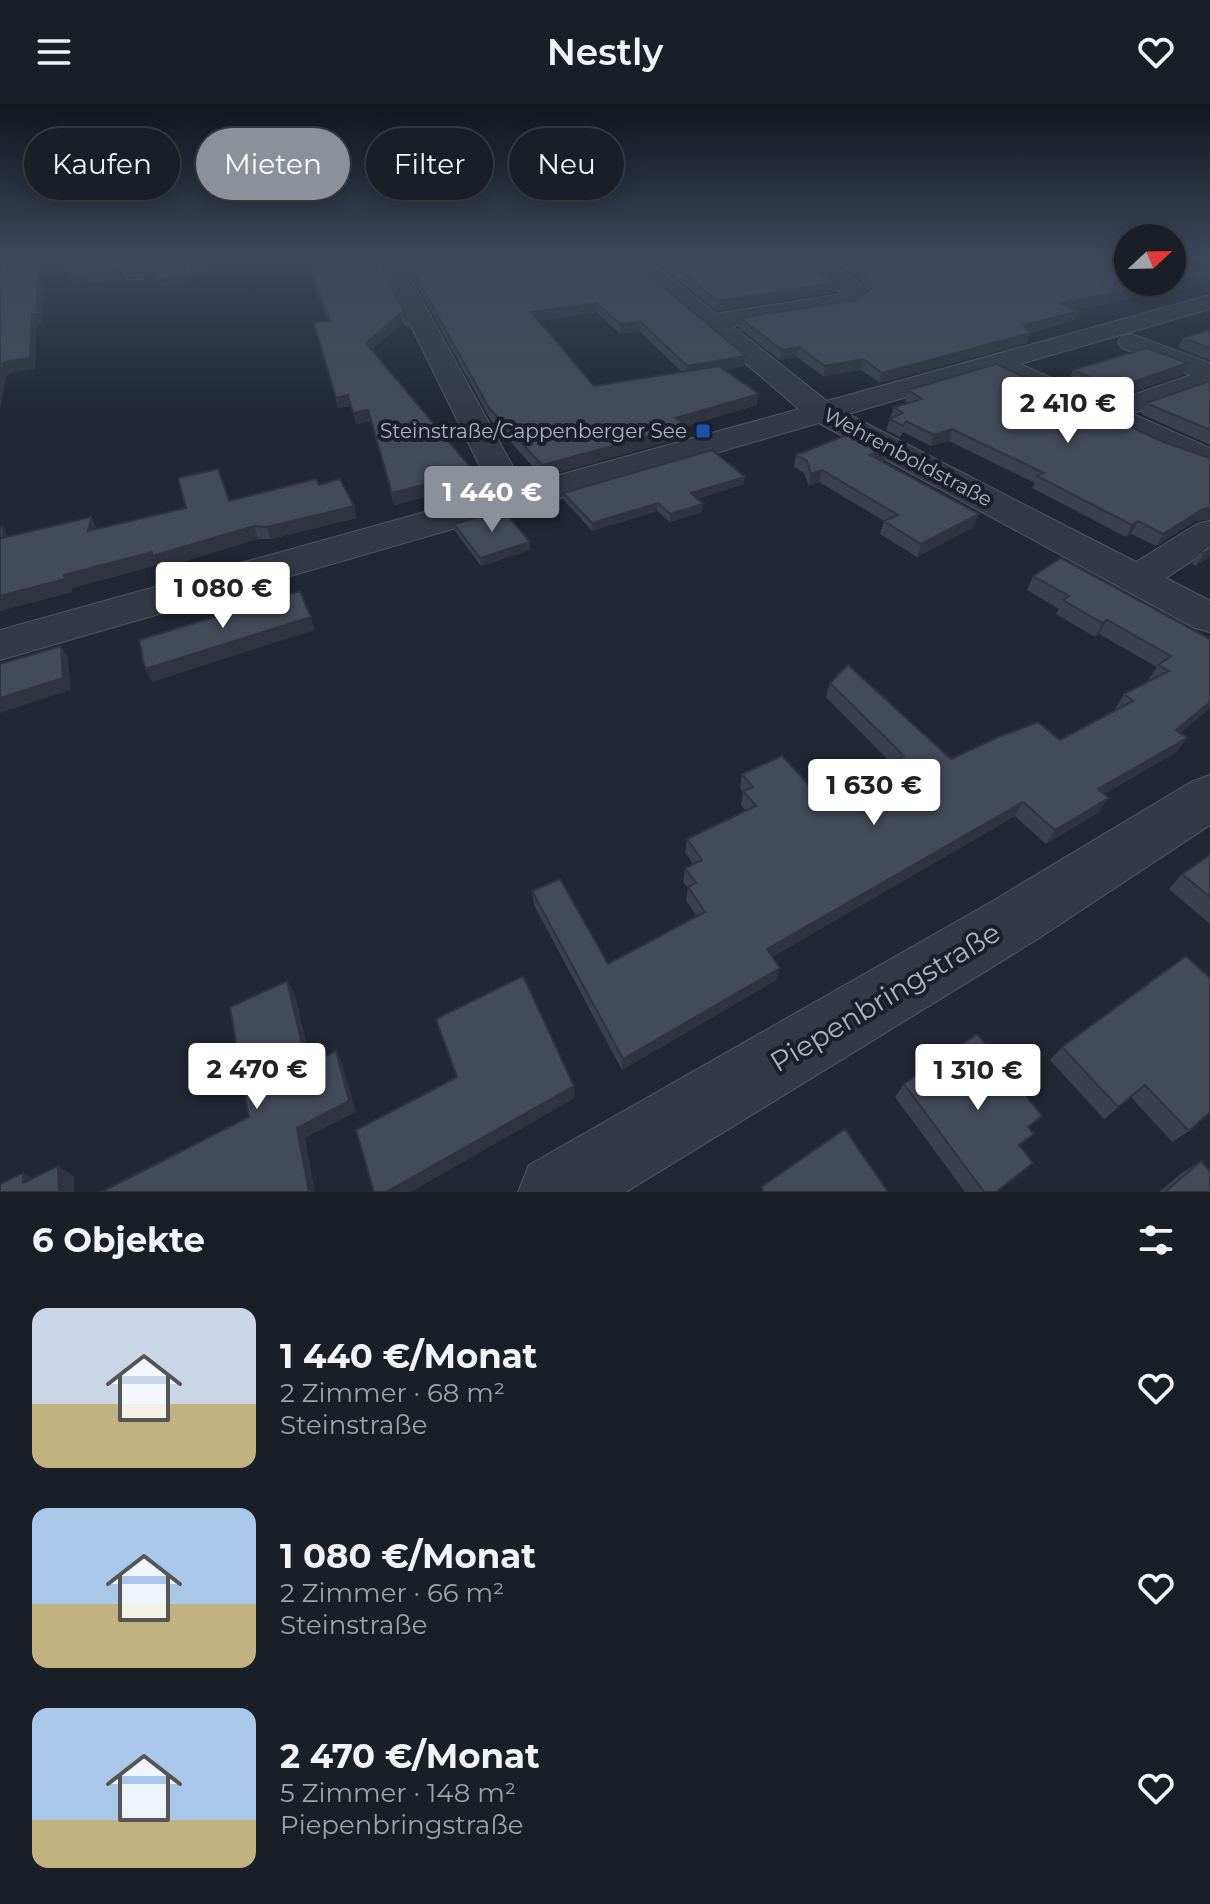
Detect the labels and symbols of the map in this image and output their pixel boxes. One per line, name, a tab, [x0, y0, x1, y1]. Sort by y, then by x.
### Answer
north arrow	[1114, 224, 1186, 296]
pin: 2 410 €	[994, 377, 1142, 445]
street label: Wehrenboldstraße	[820, 402, 996, 512]
place label: Steinstraße/Cappenberger See	[380, 419, 687, 443]
marker: Steinstraße/Cappenberger See	[694, 422, 712, 440]
pin: 1 440 €	[418, 466, 566, 534]
pin: 1 080 €	[149, 562, 297, 630]
pin: 1 630 €	[800, 759, 948, 827]
street label: Piepenbringstraße	[764, 915, 1006, 1079]
pin: 2 470 €	[183, 1043, 331, 1111]
pin: 1 310 €	[904, 1044, 1052, 1112]

